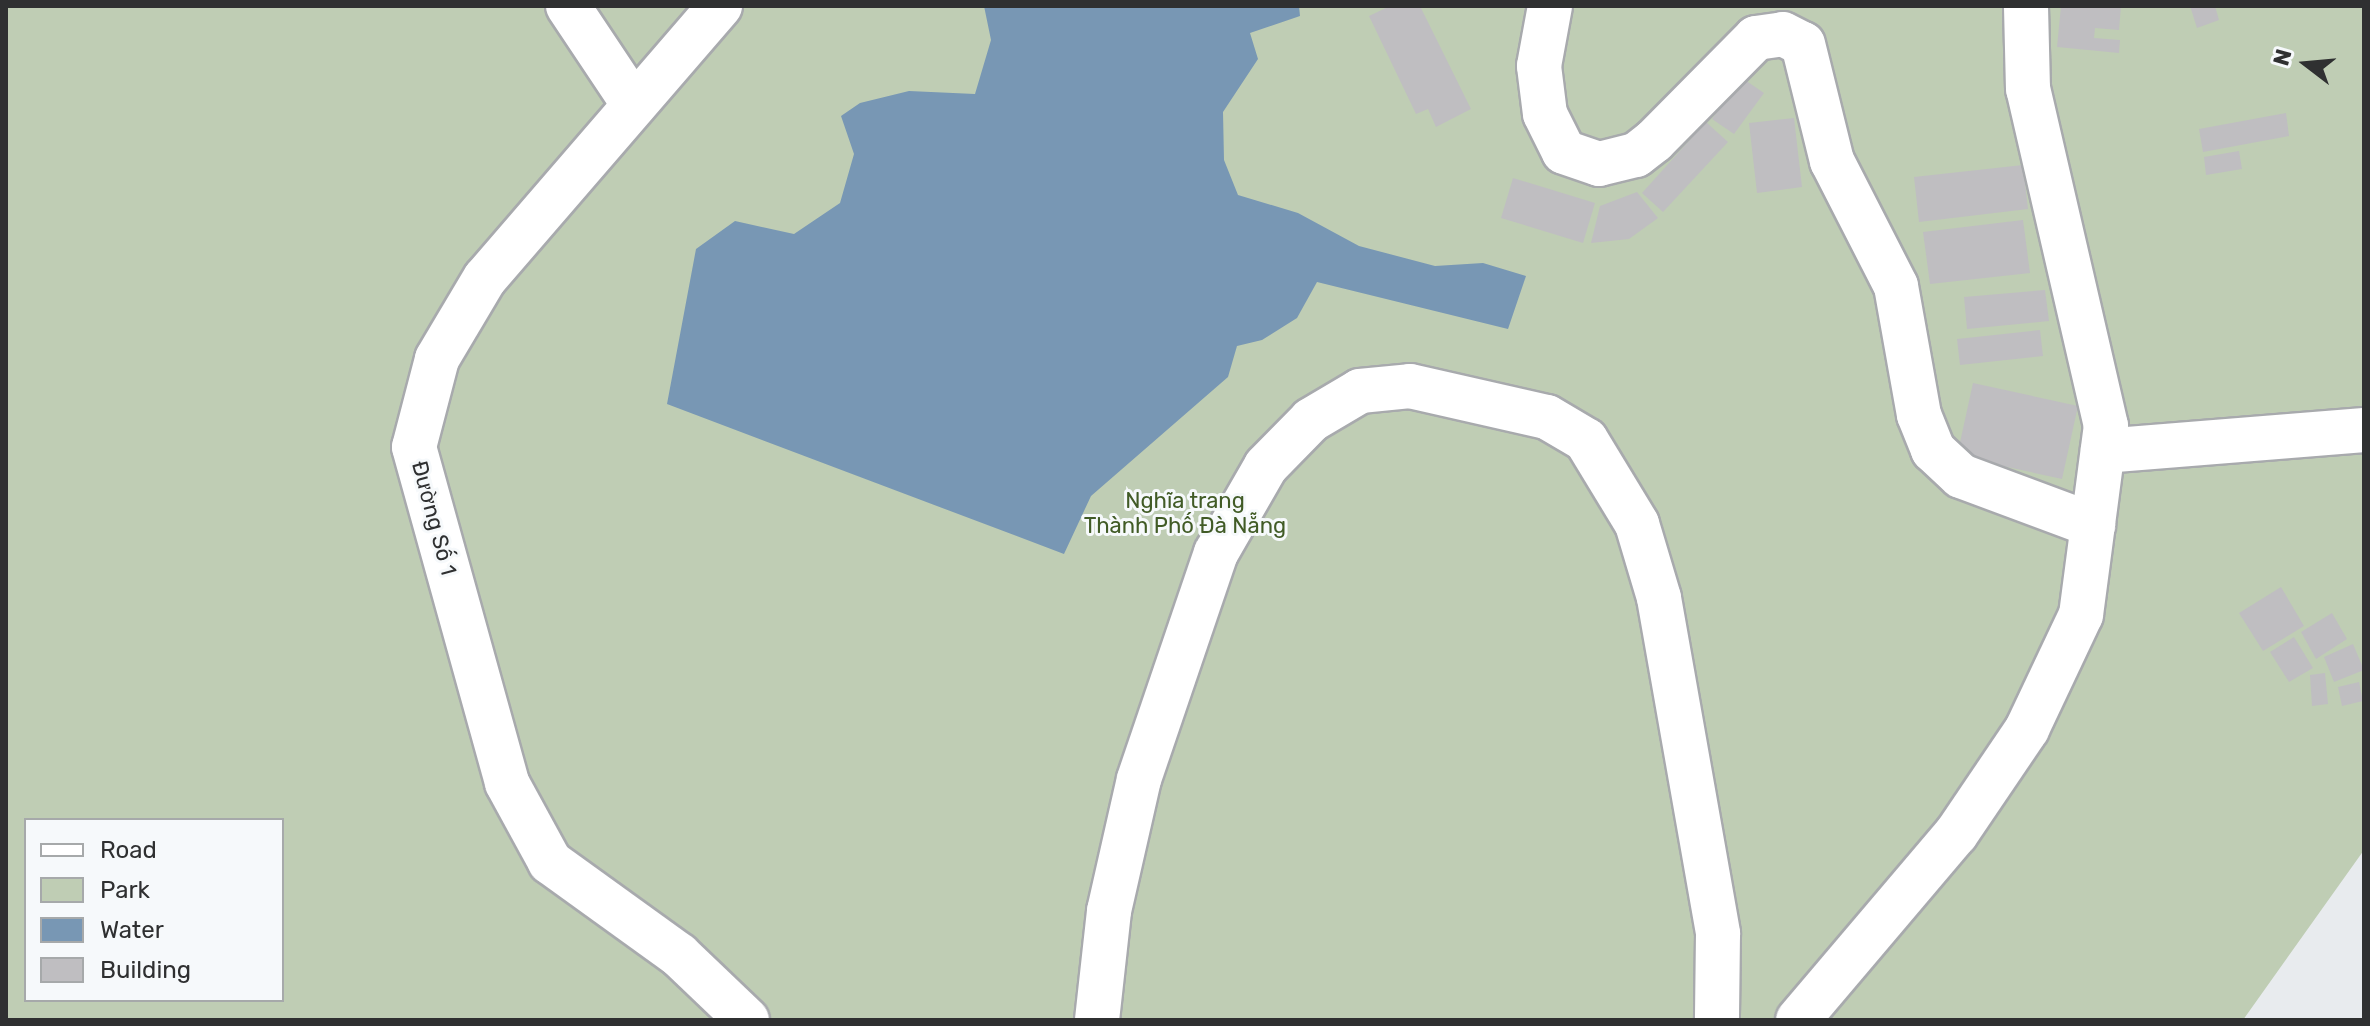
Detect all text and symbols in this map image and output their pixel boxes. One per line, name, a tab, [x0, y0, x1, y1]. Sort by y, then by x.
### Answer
north arrow	[2266, 24, 2346, 104]
text: N	[2267, 46, 2298, 69]
street label: Đường Số 1	[406, 458, 462, 578]
park label: Nghĩa trang Thành Phố Đà Nẵng	[1084, 487, 1286, 538]
legend	[24, 818, 284, 1002]
text: Road	[100, 836, 157, 864]
text: Park	[100, 876, 150, 904]
text: Water	[100, 916, 164, 944]
text: Building	[100, 956, 191, 984]

